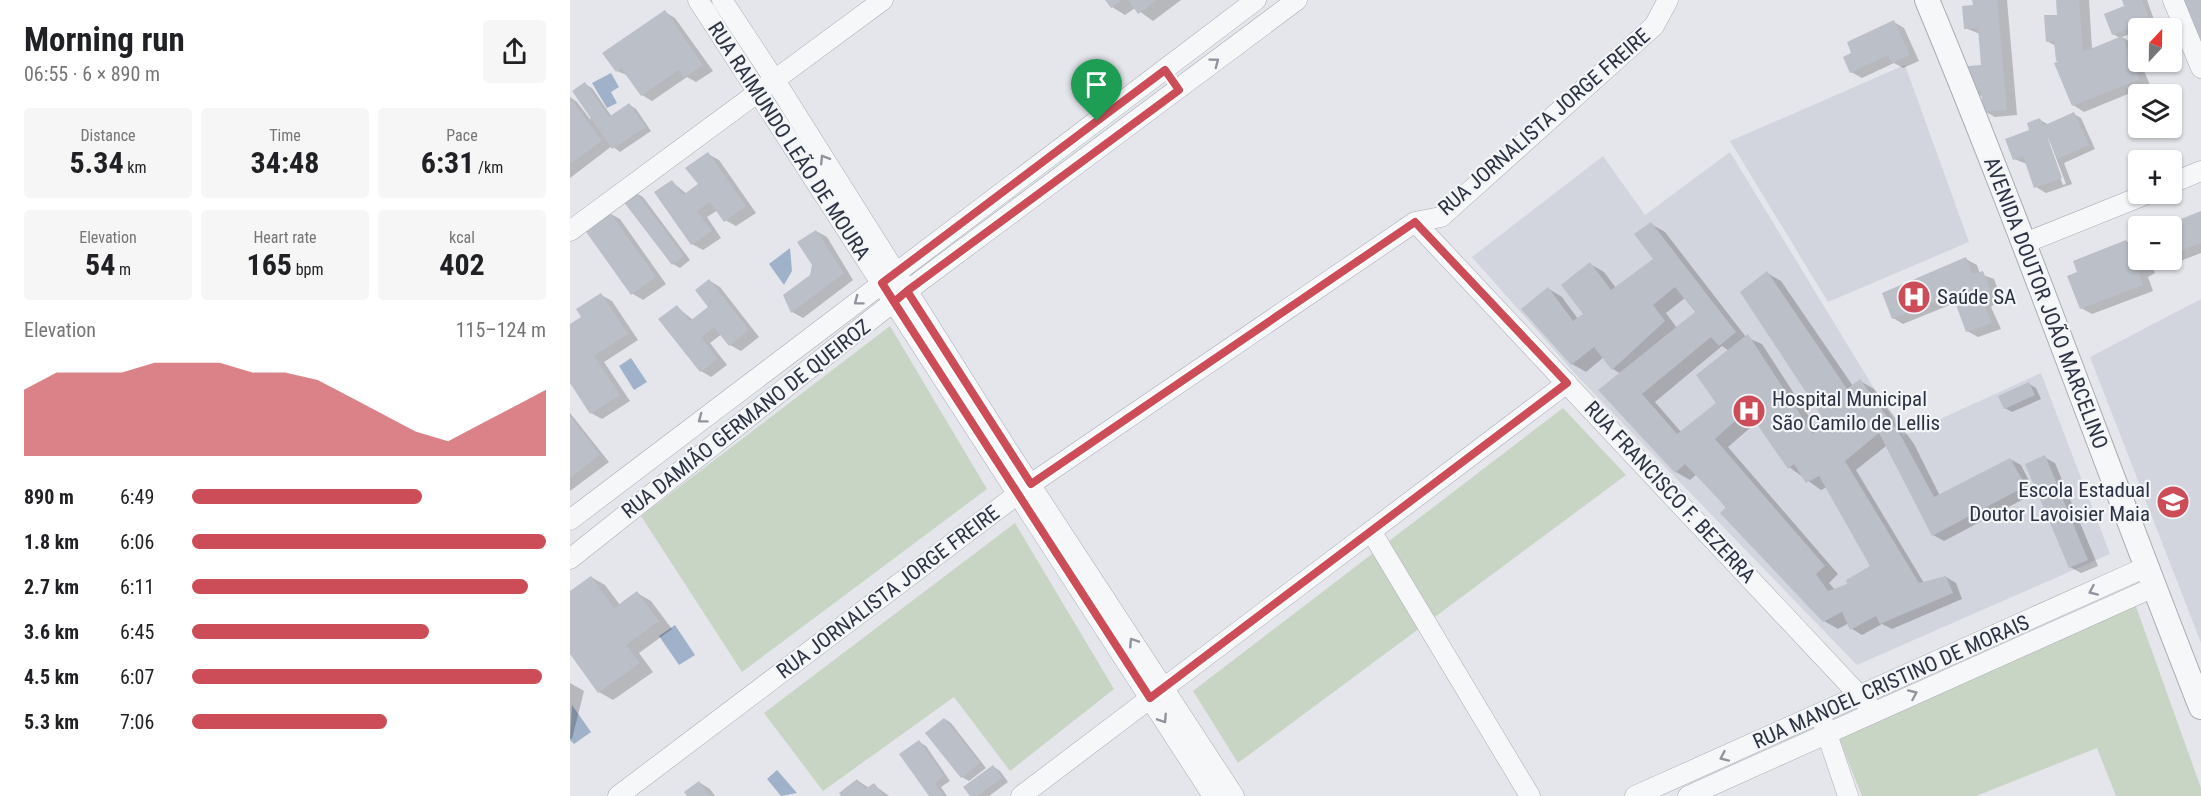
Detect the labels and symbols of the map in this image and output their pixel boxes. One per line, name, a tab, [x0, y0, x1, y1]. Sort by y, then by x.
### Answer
street label: RUA RAIMUNDO LEÃO DE MOURA	[703, 18, 875, 264]
north arrow	[2128, 18, 2182, 72]
street label: RUA JORNALISTA JORGE FREIRE	[1433, 24, 1655, 220]
pin	[1071, 59, 1122, 121]
one-way arrow	[1209, 59, 1220, 70]
street label: AVENIDA DOUTOR JOÃO MARCELINO	[1979, 154, 2113, 452]
one-way arrow	[820, 155, 832, 165]
hospital icon: Saúde SA	[1896, 279, 1932, 315]
place label: Saúde SA	[1937, 285, 2016, 309]
one-way arrow	[853, 294, 864, 305]
street label: RUA DAMIÃO GERMANO DE QUEIROZ	[617, 315, 875, 523]
place label: Hospital Municipal São Camilo de Lellis	[1772, 387, 1940, 435]
hospital icon: Hospital Municipal São Camilo de Lellis	[1731, 393, 1767, 429]
street label: RUA FRANCISCO F. BEZERRA	[1580, 396, 1760, 588]
one-way arrow	[698, 412, 709, 423]
place label: Escola Estadual Doutor Lavoisier Maia	[1969, 478, 2150, 526]
school or university icon: Escola Estadual Doutor Lavoisier Maia	[2155, 484, 2191, 520]
street label: RUA JORNALISTA JORGE FREIRE	[772, 501, 1004, 683]
one-way arrow	[2088, 584, 2099, 596]
street label: RUA MANOEL CRISTINO DE MORAIS	[1749, 610, 2033, 754]
one-way arrow	[1129, 638, 1140, 649]
one-way arrow	[1907, 689, 1918, 701]
one-way arrow	[1156, 712, 1167, 723]
one-way arrow	[1719, 750, 1730, 762]

